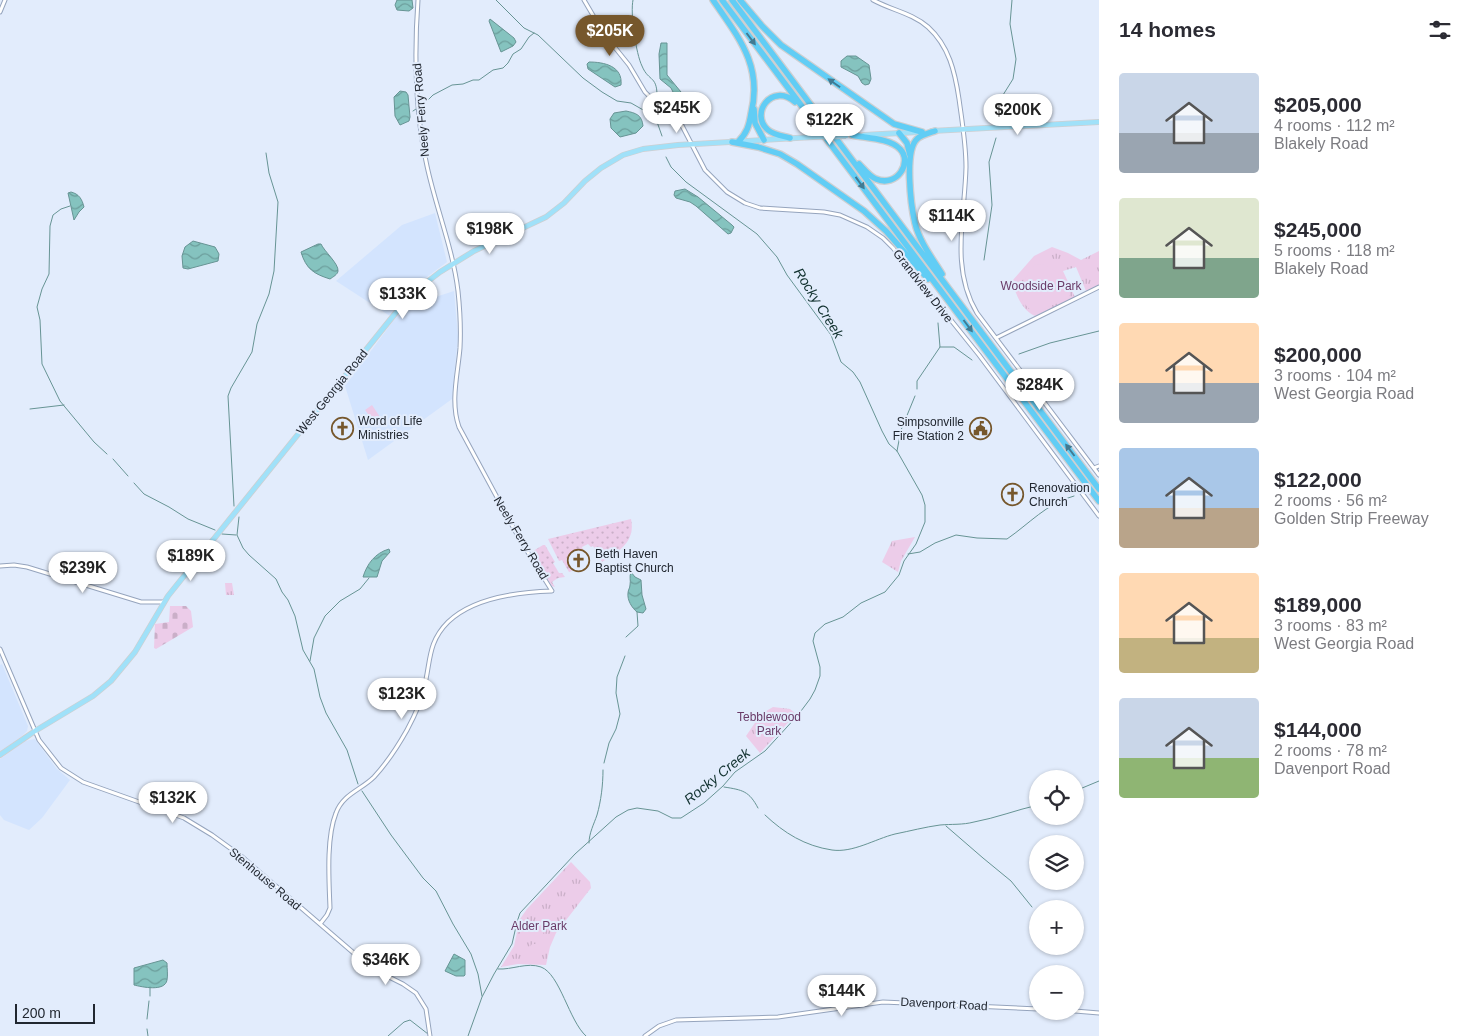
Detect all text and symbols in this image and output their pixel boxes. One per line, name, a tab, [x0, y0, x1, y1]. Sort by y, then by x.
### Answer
pin: $205K	[575, 15, 645, 57]
icon: filters	[1426, 16, 1454, 44]
text: 14 homes	[1119, 18, 1216, 41]
text: $205K	[586, 22, 634, 39]
one-way arrow	[746, 32, 757, 45]
street label: Neely Ferry Road	[410, 63, 432, 157]
one-way arrow	[828, 78, 841, 88]
pin: $245K	[642, 92, 712, 134]
icon: home	[1159, 93, 1219, 153]
text: $205,000	[1274, 93, 1362, 116]
pin: $200K	[983, 94, 1053, 136]
text: $245K	[653, 99, 701, 116]
text: $200K	[994, 101, 1042, 118]
pin: $122K	[795, 104, 865, 146]
text: $122K	[806, 111, 854, 128]
text: 4 rooms · 112 m²	[1274, 117, 1395, 134]
text: Blakely Road	[1274, 135, 1368, 152]
one-way arrow	[855, 176, 865, 190]
pin: $114K	[917, 200, 987, 242]
text: $114K	[929, 207, 975, 224]
pin: $198K	[455, 212, 525, 255]
icon: home	[1159, 218, 1219, 278]
text: $245,000	[1274, 218, 1362, 241]
text: $198K	[466, 220, 514, 237]
text: 5 rooms · 118 m²	[1274, 242, 1395, 259]
street label: Grandview Drive	[890, 247, 956, 326]
text: Blakely Road	[1274, 260, 1368, 277]
water label: Rocky Creek	[791, 265, 848, 342]
pin: $133K	[368, 278, 438, 320]
park label: Woodside Park	[1000, 279, 1083, 293]
text: $133K	[379, 285, 427, 302]
one-way arrow	[963, 319, 973, 333]
icon: home	[1159, 343, 1219, 403]
text: $200,000	[1274, 343, 1362, 366]
street label: West Georgia Road	[293, 347, 371, 437]
text: 3 rooms · 104 m²	[1274, 367, 1396, 384]
pin: $284K	[1005, 368, 1075, 411]
text: $284K	[1016, 376, 1064, 393]
text: West Georgia Road	[1274, 385, 1414, 402]
place label: Word of Life Ministries	[358, 414, 423, 442]
place label: Simpsonville Fire Station 2	[893, 415, 964, 443]
church icon: Word of Life Ministries	[330, 416, 354, 440]
public building icon: Simpsonville Fire Station 2	[968, 417, 992, 441]
one-way arrow	[1064, 444, 1075, 457]
icon: home	[1159, 468, 1219, 528]
text: $122,000	[1274, 468, 1362, 491]
place label: Renovation Church	[1029, 481, 1090, 509]
church icon: Renovation Church	[1001, 483, 1025, 507]
text: 2 rooms · 56 m²	[1274, 492, 1387, 509]
street label: Neely Ferry Road	[491, 494, 551, 582]
text: Golden Strip Freeway	[1274, 510, 1429, 527]
pin: $189K	[156, 540, 226, 582]
text: $189K	[167, 547, 215, 564]
place label: Beth Haven Baptist Church	[595, 547, 674, 575]
church icon: Beth Haven Baptist Church	[567, 549, 591, 573]
pin: $239K	[48, 552, 118, 594]
text: $239K	[59, 559, 107, 576]
icon: home	[1159, 593, 1219, 653]
text: $189,000	[1274, 593, 1362, 616]
text: 3 rooms · 83 m²	[1274, 617, 1387, 634]
text: West Georgia Road	[1274, 635, 1414, 652]
pin: $123K	[367, 678, 437, 720]
text: $123K	[378, 685, 426, 702]
park label: Tebblewood Park	[737, 710, 801, 738]
icon: home	[1159, 718, 1219, 778]
text: $144,000	[1274, 718, 1362, 741]
text: 2 rooms · 78 m²	[1274, 742, 1387, 759]
water label: Rocky Creek	[681, 744, 754, 807]
text: Davenport Road	[1274, 760, 1391, 777]
map controls	[1029, 770, 1084, 1020]
button: locate	[1029, 770, 1084, 825]
pin: $132K	[138, 782, 208, 824]
text: $132K	[149, 789, 197, 806]
button: layers	[1029, 835, 1084, 890]
street label: Stenhouse Road	[226, 845, 304, 913]
button: +	[1029, 900, 1084, 955]
park label: Alder Park	[511, 919, 568, 933]
pin: $346K	[351, 944, 421, 986]
text: $346K	[362, 951, 410, 968]
button: −	[1029, 965, 1084, 1020]
pin: $144K	[807, 974, 877, 1017]
text: $144K	[818, 982, 866, 999]
street label: Davenport Road	[900, 995, 988, 1013]
scale bar	[15, 1001, 95, 1024]
text: 200 m	[22, 1005, 61, 1021]

